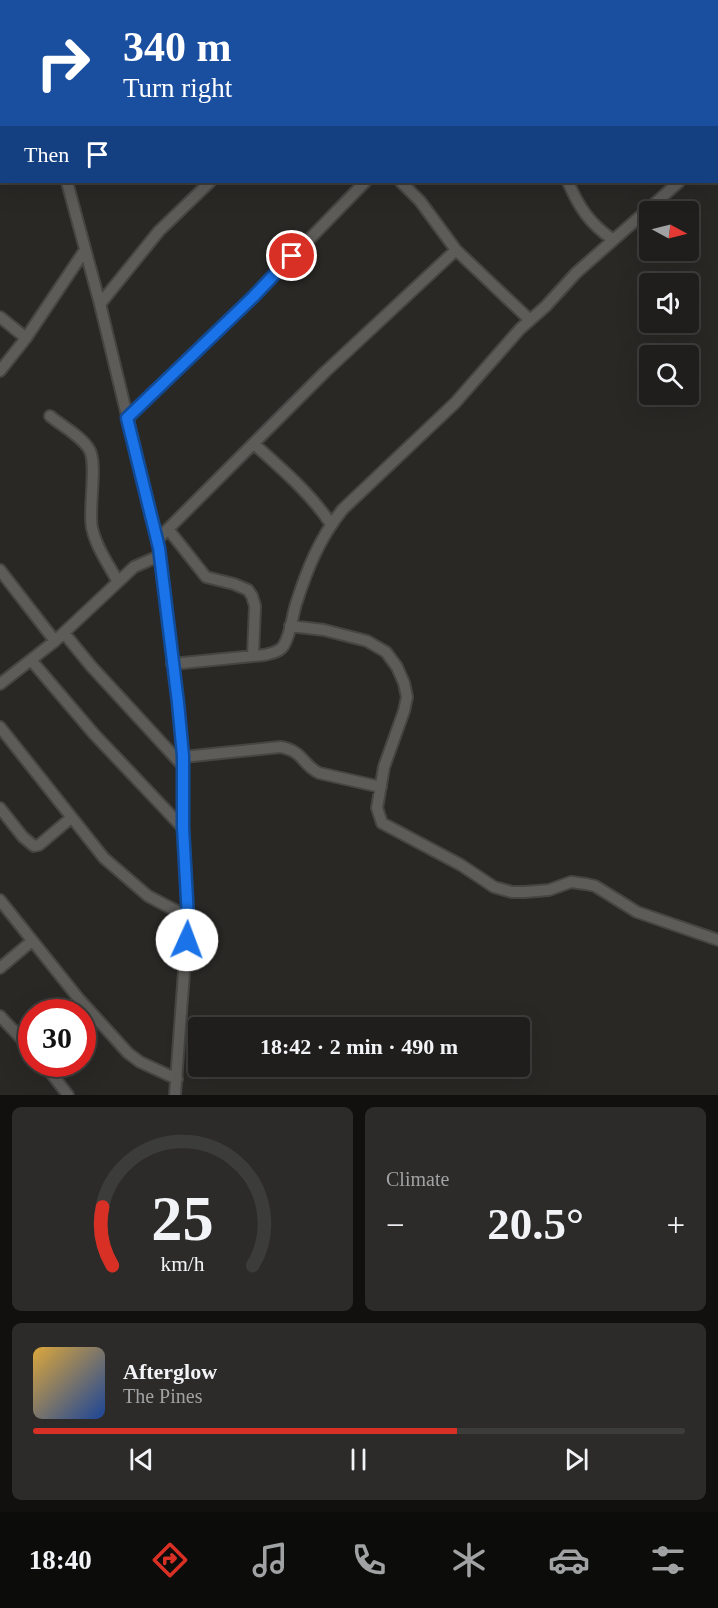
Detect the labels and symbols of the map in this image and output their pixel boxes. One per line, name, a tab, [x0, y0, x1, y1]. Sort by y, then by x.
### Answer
north arrow	[639, 201, 699, 261]
pin	[266, 230, 317, 281]
position arrow	[155, 908, 219, 972]
speed limit sign: 30	[18, 999, 96, 1077]

